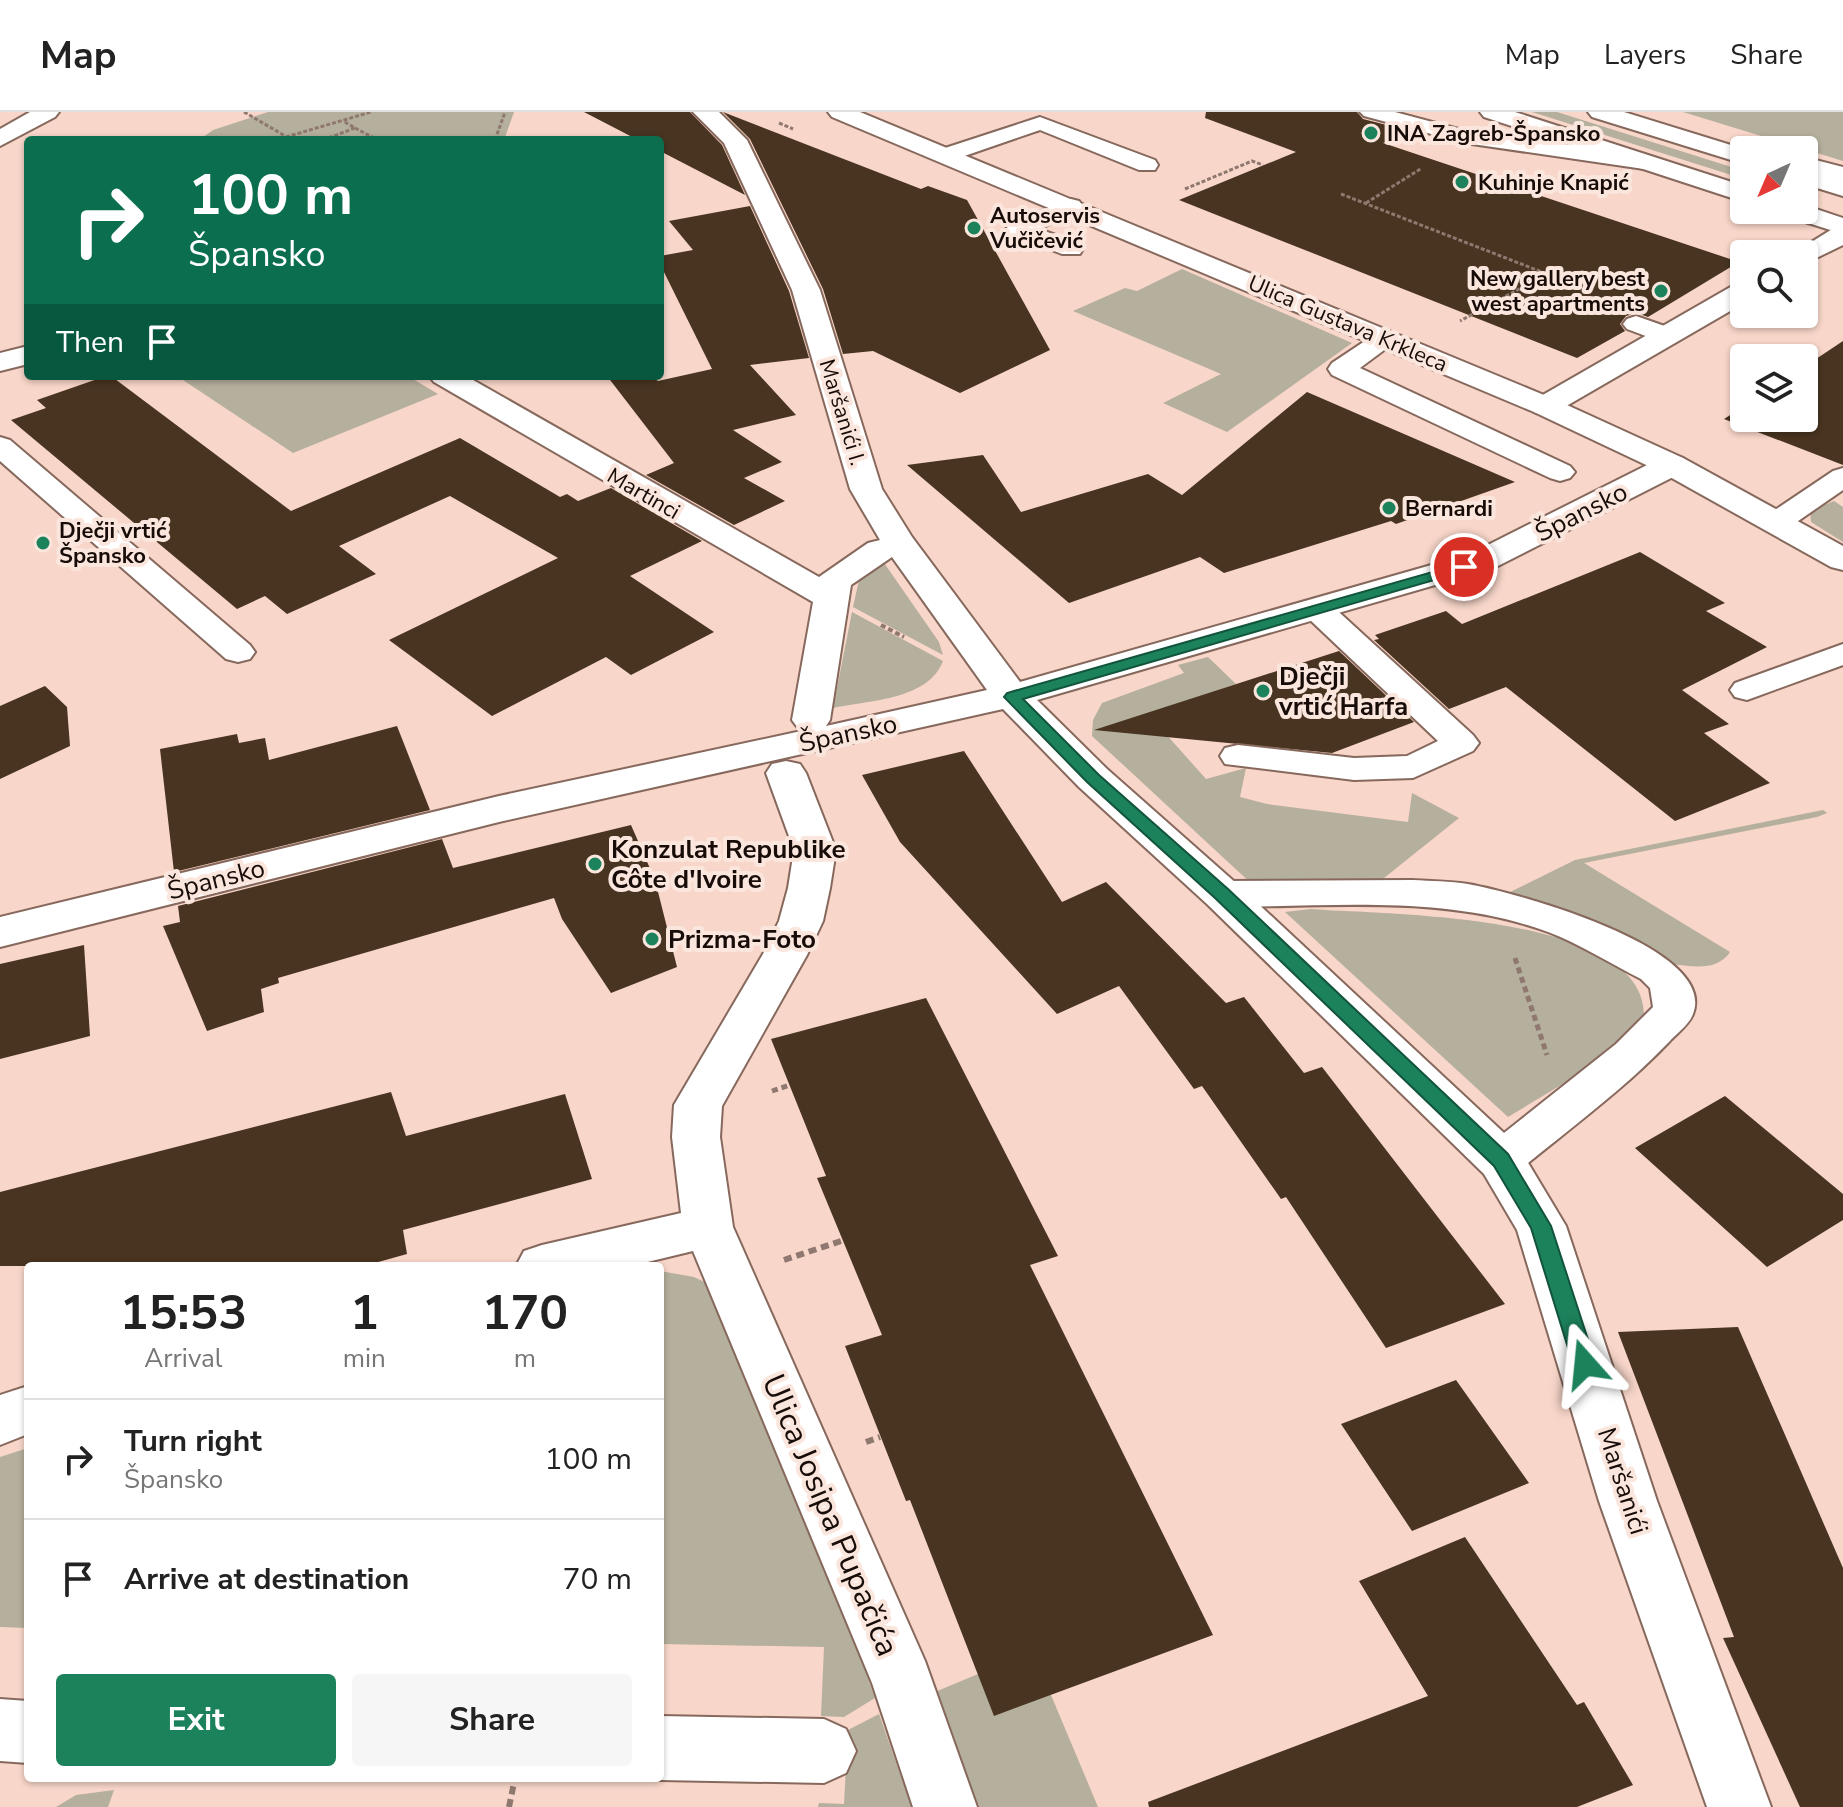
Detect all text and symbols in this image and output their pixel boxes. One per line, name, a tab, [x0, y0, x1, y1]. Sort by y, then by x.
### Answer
text: Map	[40, 30, 117, 81]
text: Map	[1505, 36, 1560, 74]
text: Layers	[1604, 36, 1686, 74]
text: Share	[1730, 36, 1803, 74]
place label: INA Zagreb-Špansko	[1387, 119, 1600, 149]
marker: INA Zagreb-Špansko	[1362, 124, 1380, 142]
north arrow	[1730, 136, 1818, 224]
map controls	[1730, 136, 1818, 432]
text: 100 m	[188, 157, 353, 234]
icon: right	[56, 168, 160, 272]
place label: Kuhinje Knapić	[1478, 168, 1629, 198]
marker: Kuhinje Knapić	[1453, 173, 1471, 191]
place label: Autoservis Vučičević	[989, 201, 1100, 256]
marker: Autoservis Vučičević	[965, 219, 983, 237]
text: Špansko	[188, 230, 326, 279]
button: search	[1730, 240, 1818, 328]
place label: New gallery best west apartments	[1470, 264, 1646, 319]
street label: Ulica Gustava Krkleca	[1243, 268, 1452, 380]
marker: New gallery best west apartments	[1652, 282, 1670, 300]
icon: arrive	[140, 320, 184, 364]
text: Then	[56, 322, 124, 363]
button: layers	[1730, 344, 1818, 432]
street label: Maršanići I.	[812, 355, 872, 469]
street label: Martinci	[602, 461, 685, 527]
street label: Špansko	[1529, 474, 1633, 551]
place label: Bernardi	[1405, 494, 1493, 524]
marker: Bernardi	[1380, 499, 1398, 517]
place label: Dječji vrtić Špansko	[59, 516, 167, 571]
pin	[1430, 533, 1498, 601]
marker: Dječji vrtić Špansko	[34, 534, 52, 552]
icon: arrive	[1442, 545, 1486, 589]
place label: Dječji vrtić Harfa	[1278, 659, 1408, 724]
marker: Dječji vrtić Harfa	[1254, 682, 1272, 700]
street label: Špansko	[796, 706, 900, 761]
place label: Konzulat Republike Côte d'Ivoire	[611, 832, 846, 897]
street label: Špansko	[164, 850, 269, 908]
marker: Konzulat Republike Côte d'Ivoire	[586, 855, 604, 873]
place label: Prizma-Foto	[668, 922, 816, 957]
marker: Prizma-Foto	[643, 930, 661, 948]
text: 15:53	[120, 1280, 247, 1346]
text: 1	[350, 1280, 379, 1346]
text: 170	[482, 1280, 568, 1346]
position arrow	[1543, 1322, 1627, 1406]
text: Arrival	[144, 1341, 223, 1376]
text: min	[343, 1341, 386, 1376]
text: m	[514, 1341, 536, 1376]
street label: Ulica Josipa Pupačića	[752, 1368, 909, 1663]
text: Turn right	[124, 1421, 262, 1462]
street label: Maršanići	[1589, 1423, 1656, 1539]
icon: right	[56, 1437, 100, 1481]
text: 100 m	[545, 1439, 632, 1480]
text: Špansko	[124, 1462, 223, 1497]
icon: arrive	[56, 1557, 100, 1601]
text: Arrive at destination	[124, 1559, 409, 1600]
text: 70 m	[563, 1559, 632, 1600]
button: Exit	[56, 1674, 336, 1766]
button: Share	[352, 1674, 632, 1766]

